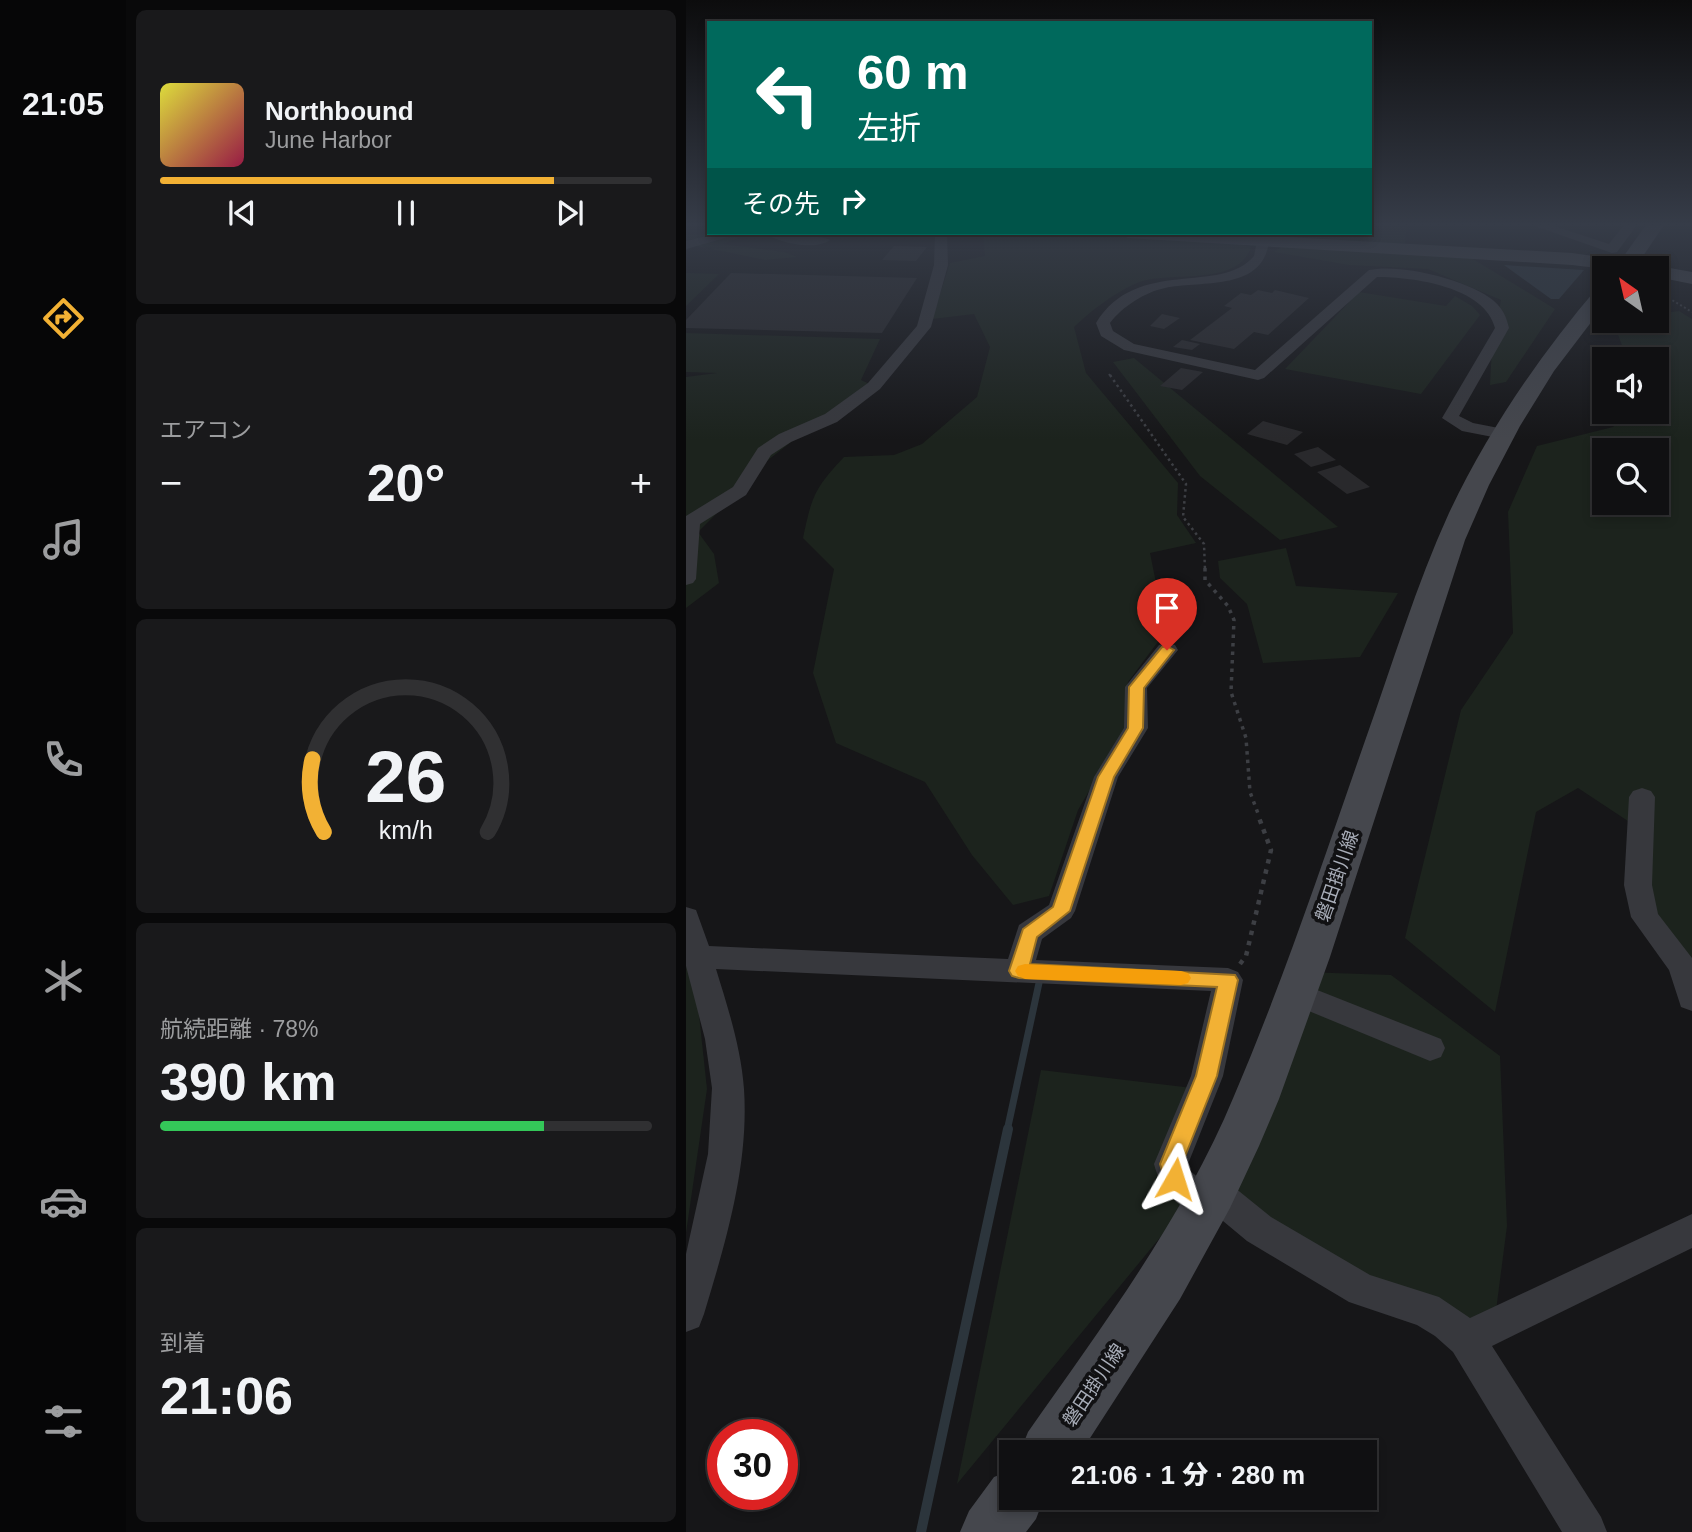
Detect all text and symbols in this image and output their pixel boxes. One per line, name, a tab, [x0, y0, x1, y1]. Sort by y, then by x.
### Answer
text: 60 m	[857, 45, 969, 99]
icon: left	[742, 49, 833, 140]
text: 21:05	[22, 86, 104, 122]
text: Northbound	[265, 96, 414, 126]
text: 左折	[857, 110, 921, 146]
text: June Harbor	[265, 127, 392, 153]
icon: right	[834, 182, 872, 220]
text: その先	[742, 189, 820, 219]
icon: previous	[223, 194, 261, 232]
icon: pause	[387, 194, 425, 232]
icon: next	[551, 194, 589, 232]
north arrow	[1592, 256, 1670, 332]
map controls	[1592, 256, 1669, 515]
icon: directions	[39, 294, 88, 343]
button: sound	[1592, 347, 1669, 424]
text: エアコン	[160, 417, 252, 443]
button: search	[1592, 438, 1669, 515]
text: 20°	[367, 454, 445, 512]
text: −	[160, 462, 182, 504]
text: +	[630, 462, 652, 504]
icon: music	[39, 515, 88, 564]
pin	[1137, 578, 1197, 650]
icon: arrive	[1148, 589, 1186, 627]
icon: phone	[39, 735, 88, 784]
text: 26	[366, 736, 446, 817]
text: km/h	[379, 816, 433, 844]
street label: 磐田掛川線	[1312, 828, 1362, 924]
icon: climate	[39, 956, 88, 1005]
text: 航続距離 · 78%	[160, 1016, 318, 1042]
text: 390 km	[160, 1053, 336, 1111]
position arrow	[1138, 1142, 1212, 1216]
icon: car	[39, 1177, 88, 1226]
text: 到着	[160, 1330, 206, 1356]
street label: 磐田掛川線	[1059, 1340, 1129, 1430]
text: 21:06	[160, 1367, 293, 1425]
icon: filters	[39, 1397, 88, 1446]
speed limit sign: 30	[707, 1419, 798, 1510]
text: 21:06 · 1 分 · 280 m	[1071, 1460, 1305, 1490]

